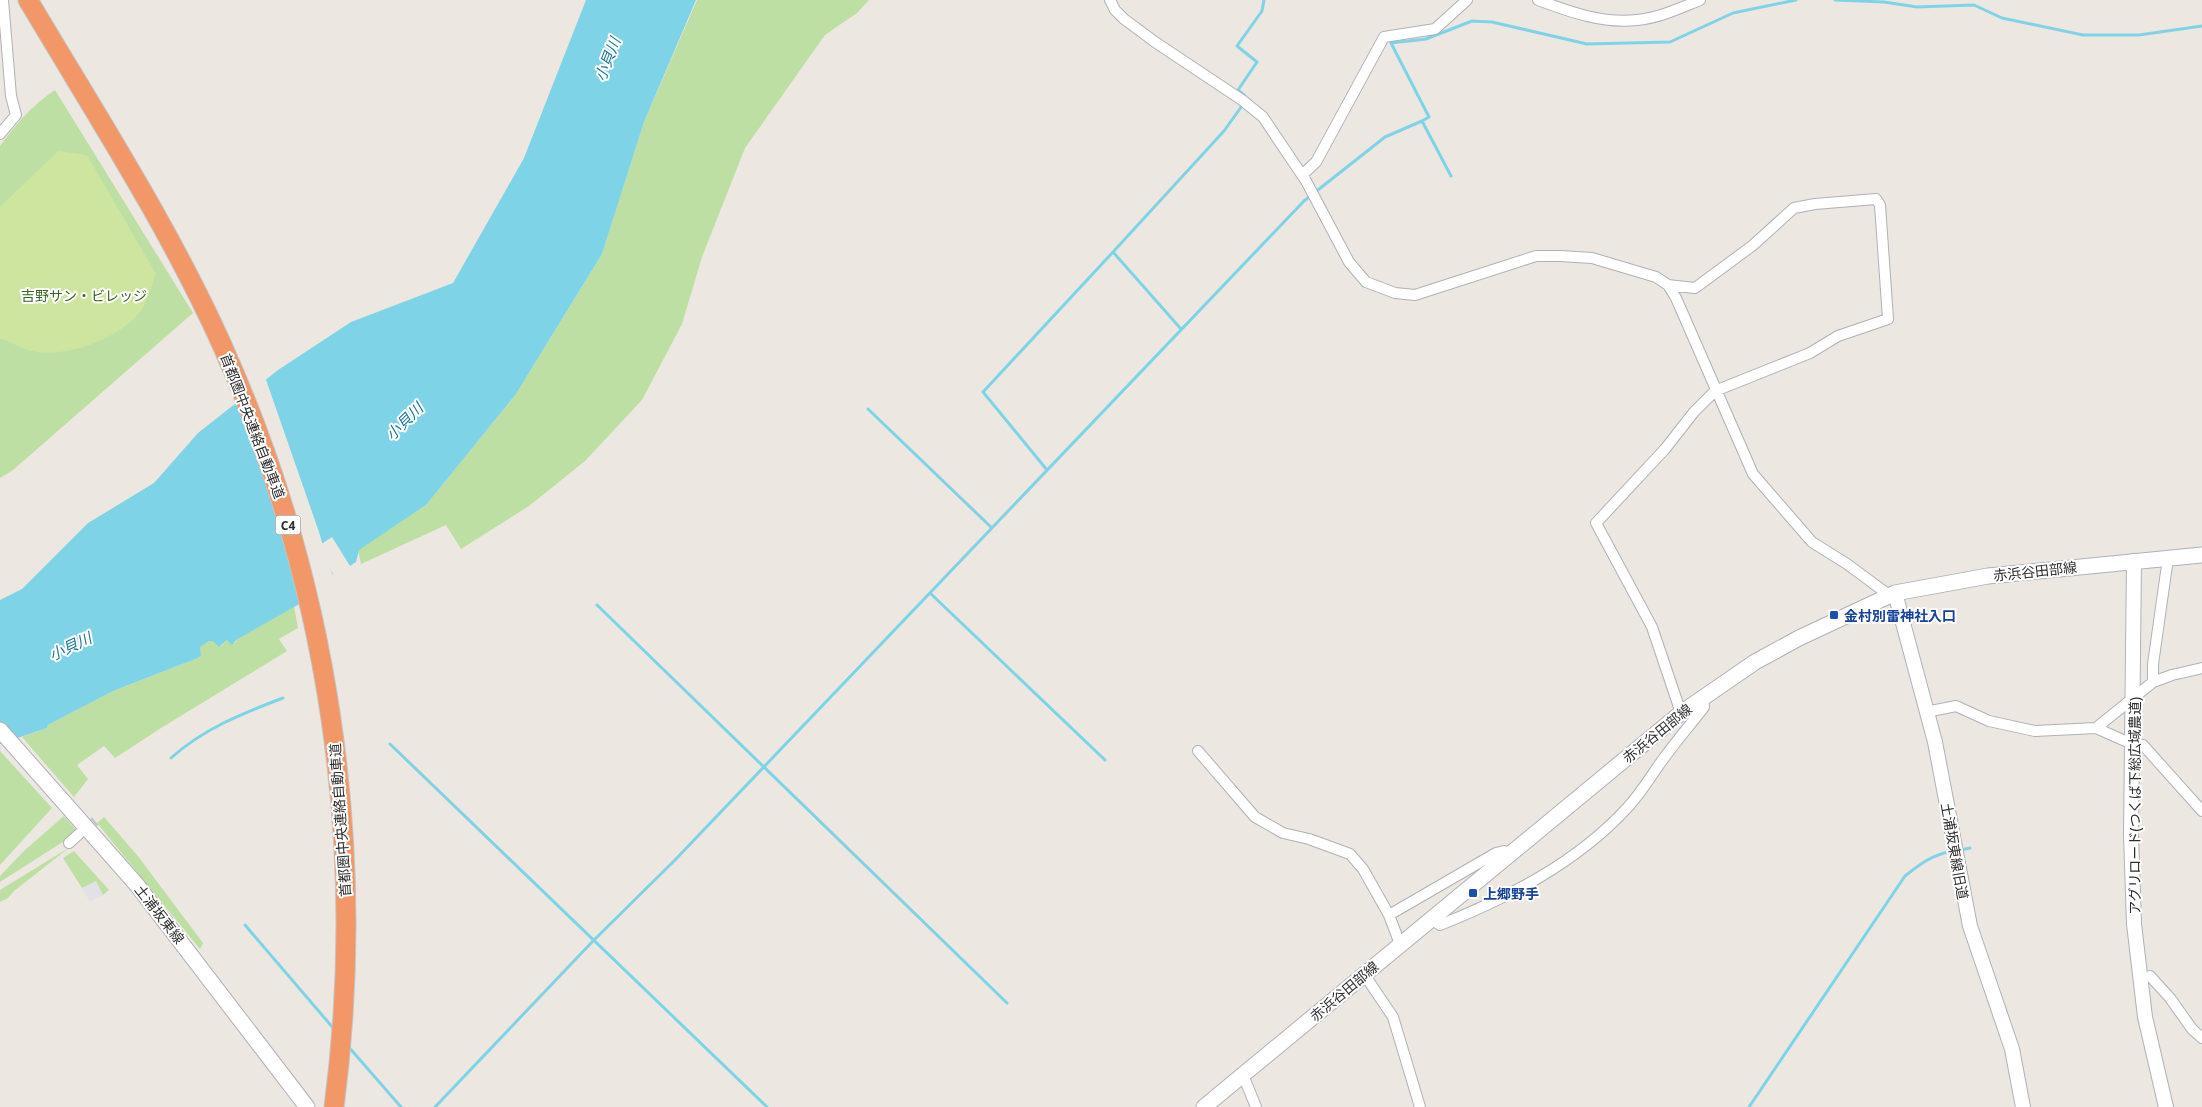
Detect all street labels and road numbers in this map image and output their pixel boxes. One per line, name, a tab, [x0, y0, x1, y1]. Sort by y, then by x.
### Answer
street label: 首都圏中央連絡自動車道	[217, 351, 289, 501]
road number: C4	[276, 516, 300, 534]
street label: 赤浜谷田部線	[1992, 557, 2078, 585]
street label: アグリロード(つくば下総広域農道)	[2125, 697, 2144, 915]
street label: 赤浜谷田部線	[1618, 699, 1696, 767]
street label: 首都圏中央連絡自動車道	[325, 743, 355, 897]
street label: 土浦坂東線旧道	[1937, 801, 1973, 901]
street label: 土浦坂東線	[131, 881, 189, 947]
street label: 赤浜谷田部線	[1306, 957, 1382, 1025]

